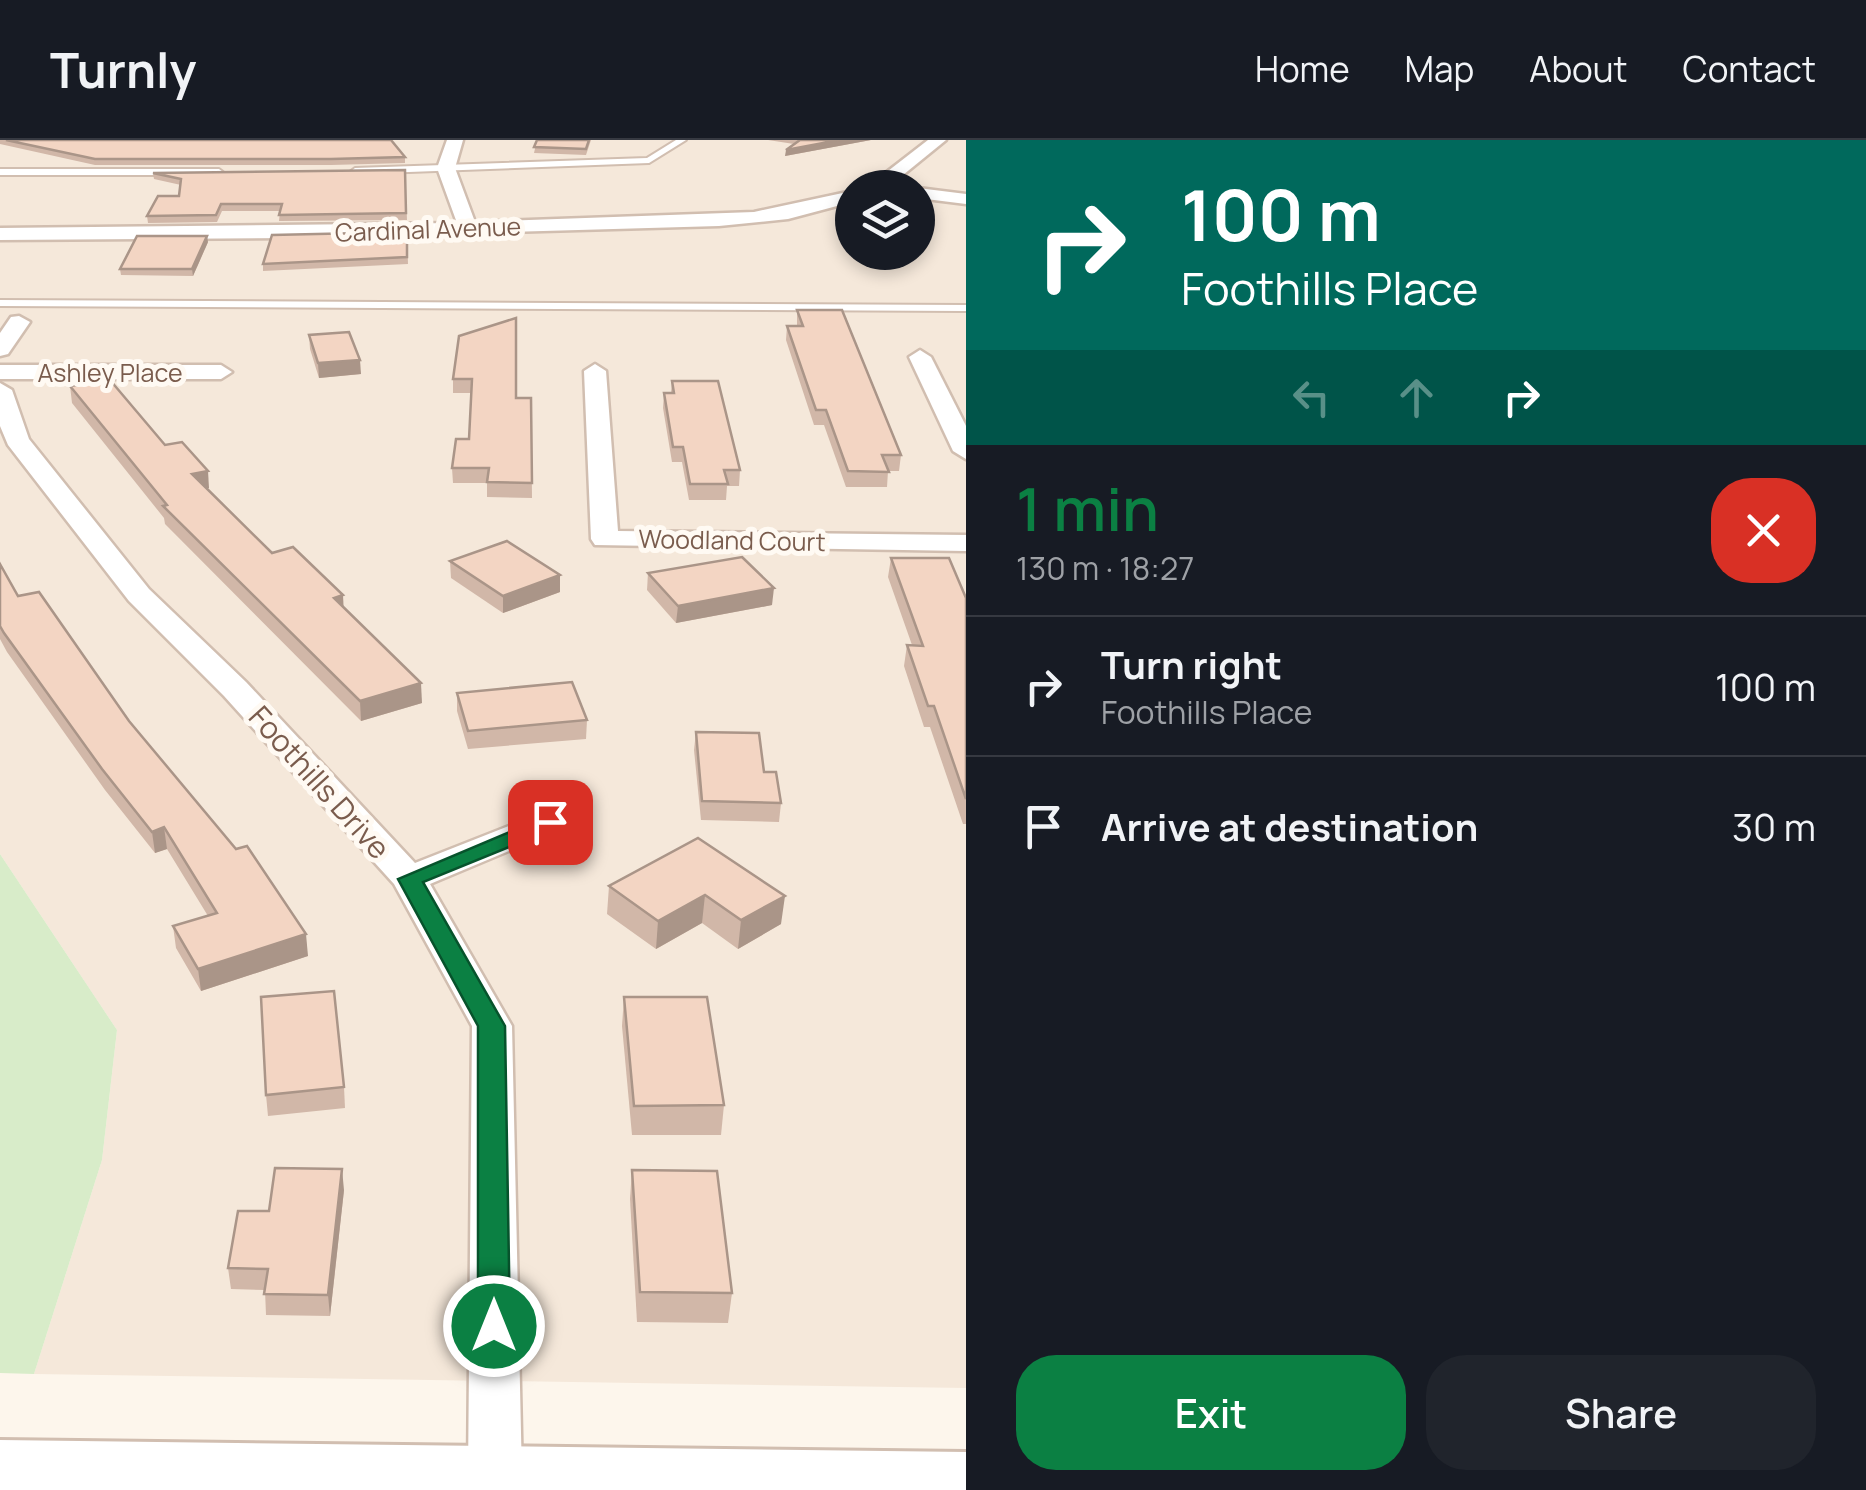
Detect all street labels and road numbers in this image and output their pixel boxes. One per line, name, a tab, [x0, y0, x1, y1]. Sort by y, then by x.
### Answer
street label: Cardinal Avenue	[334, 208, 522, 250]
street label: Ashley Place	[37, 355, 183, 390]
street label: Woodland Court	[638, 521, 826, 559]
street label: Foothills Drive	[240, 697, 400, 867]

